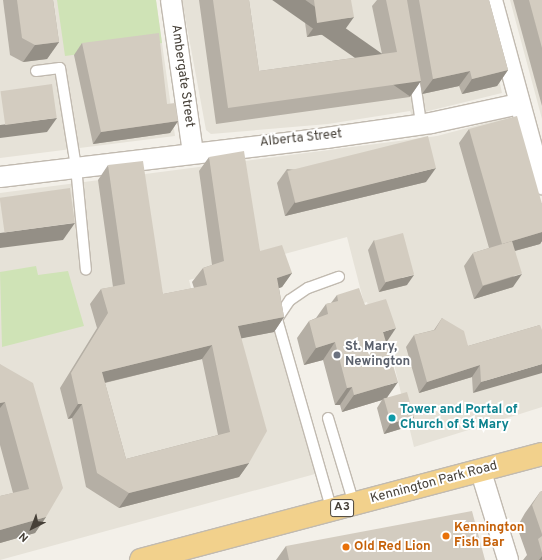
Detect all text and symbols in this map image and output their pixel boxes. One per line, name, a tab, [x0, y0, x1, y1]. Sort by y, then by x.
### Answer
street label: Ambergate Street	[167, 23, 197, 129]
street label: Alberta Street	[259, 127, 343, 151]
place label: St. Mary, Newington	[345, 340, 410, 371]
marker: St. Mary, Newington	[332, 350, 342, 360]
place label: Tower and Portal of Church of St Mary	[400, 403, 517, 434]
marker: Tower and Portal of Church of St Mary	[387, 413, 397, 423]
street label: Kennington Park Road	[369, 459, 499, 507]
road number: A3	[330, 498, 354, 518]
north arrow	[12, 508, 52, 548]
place label: Kennington Fish Bar	[454, 521, 524, 552]
text: N	[16, 529, 32, 545]
marker: Kennington Fish Bar	[441, 531, 451, 541]
place label: Old Red Lion	[354, 539, 431, 555]
marker: Old Red Lion	[341, 542, 351, 552]

